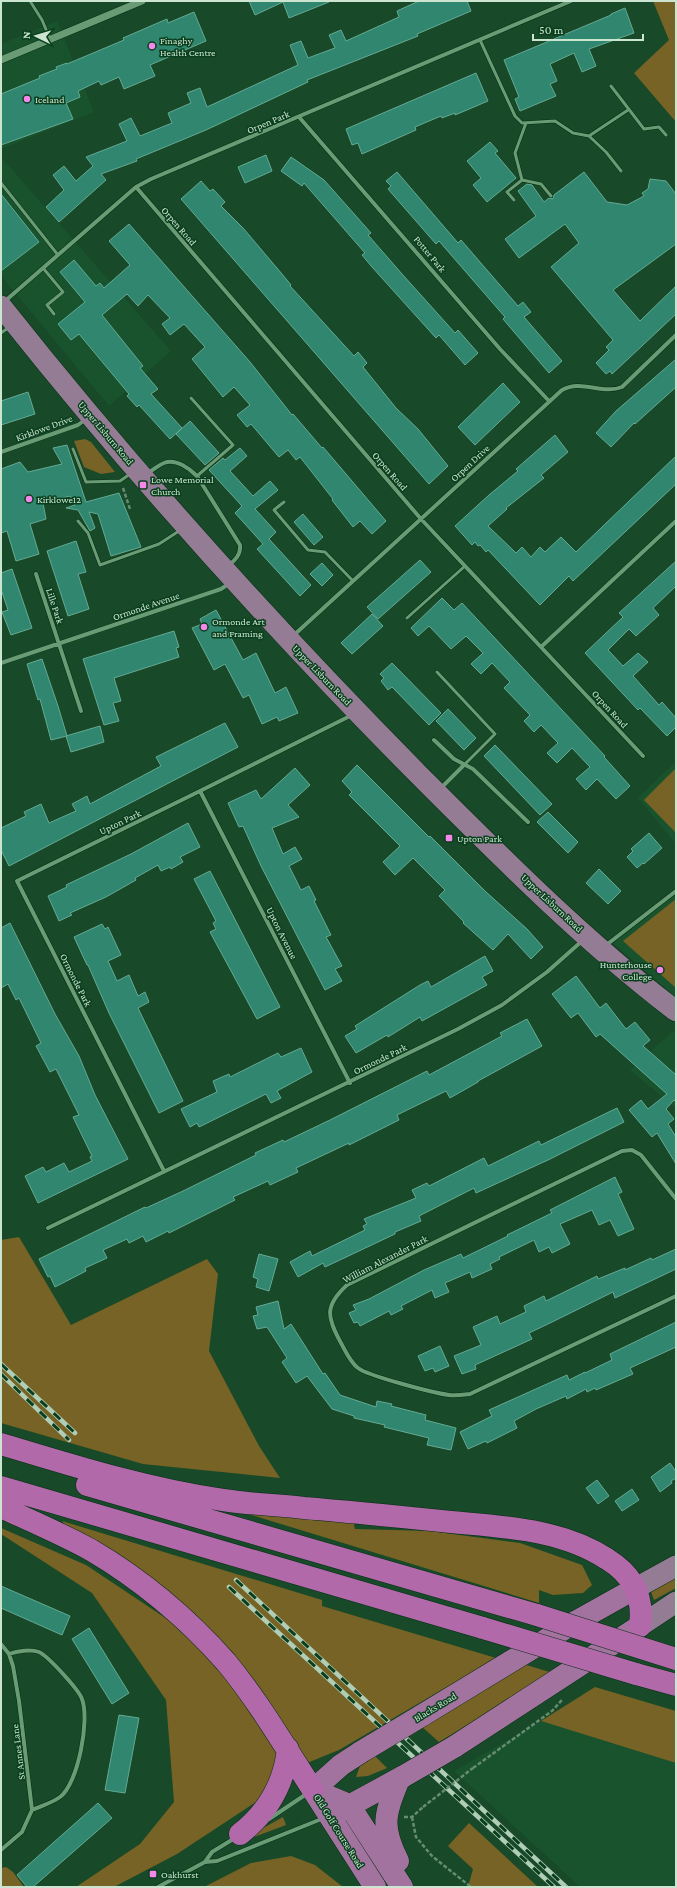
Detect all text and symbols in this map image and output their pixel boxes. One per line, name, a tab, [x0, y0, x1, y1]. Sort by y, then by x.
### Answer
north arrow	[16, 16, 56, 56]
scale bar	[533, 16, 643, 42]
text: 50 m	[539, 23, 564, 37]
text: N	[20, 30, 32, 39]
place label: Finaghy Health Centre	[160, 35, 216, 58]
marker: Finaghy Health Centre	[147, 41, 157, 51]
marker: Iceland	[22, 94, 32, 104]
place label: Iceland	[35, 94, 65, 105]
street label: Orpen Park	[245, 108, 291, 136]
street label: Orpen Road	[159, 204, 199, 248]
street label: Potter Park	[412, 234, 448, 275]
street label: Upper Lisburn Road	[76, 399, 136, 468]
street label: Kirklowe Drive	[14, 412, 74, 443]
street label: Orpen Drive	[448, 442, 492, 484]
street label: Orpen Road	[370, 449, 410, 493]
place label: Lowe Memorial Church	[151, 474, 214, 497]
marker: Lowe Memorial Church	[138, 480, 148, 490]
marker: Kirklowe12	[24, 494, 34, 504]
place label: Kirklowe12	[37, 494, 81, 505]
street label: Lille Park	[44, 587, 66, 625]
street label: Ormonde Avenue	[111, 589, 181, 623]
place label: Ormonde Art and Framing	[212, 616, 265, 639]
marker: Ormonde Art and Framing	[199, 622, 209, 632]
street label: Upper Lisburn Road	[290, 642, 354, 708]
street label: Orpen Road	[590, 688, 631, 731]
street label: Upton Park	[97, 807, 143, 837]
marker: Upton Park	[444, 833, 454, 843]
place label: Upton Park	[457, 833, 502, 844]
street label: Upper Lisburn Road	[519, 872, 585, 935]
street label: Upton Avenue	[264, 905, 300, 961]
street label: Ormonde Park	[58, 952, 94, 1008]
place label: Hunterhouse College	[600, 959, 653, 982]
marker: Hunterhouse College	[655, 965, 665, 975]
street label: Ormonde Park	[352, 1041, 409, 1077]
street label: William Alexander Park	[341, 1233, 430, 1285]
street label: Blacks Road	[412, 1690, 459, 1724]
street label: St Annes Lane	[9, 1723, 27, 1780]
street label: Old Golf Course Road	[312, 1792, 367, 1871]
marker: Oakhurst	[148, 1869, 158, 1879]
place label: Oakhurst	[161, 1869, 199, 1880]

